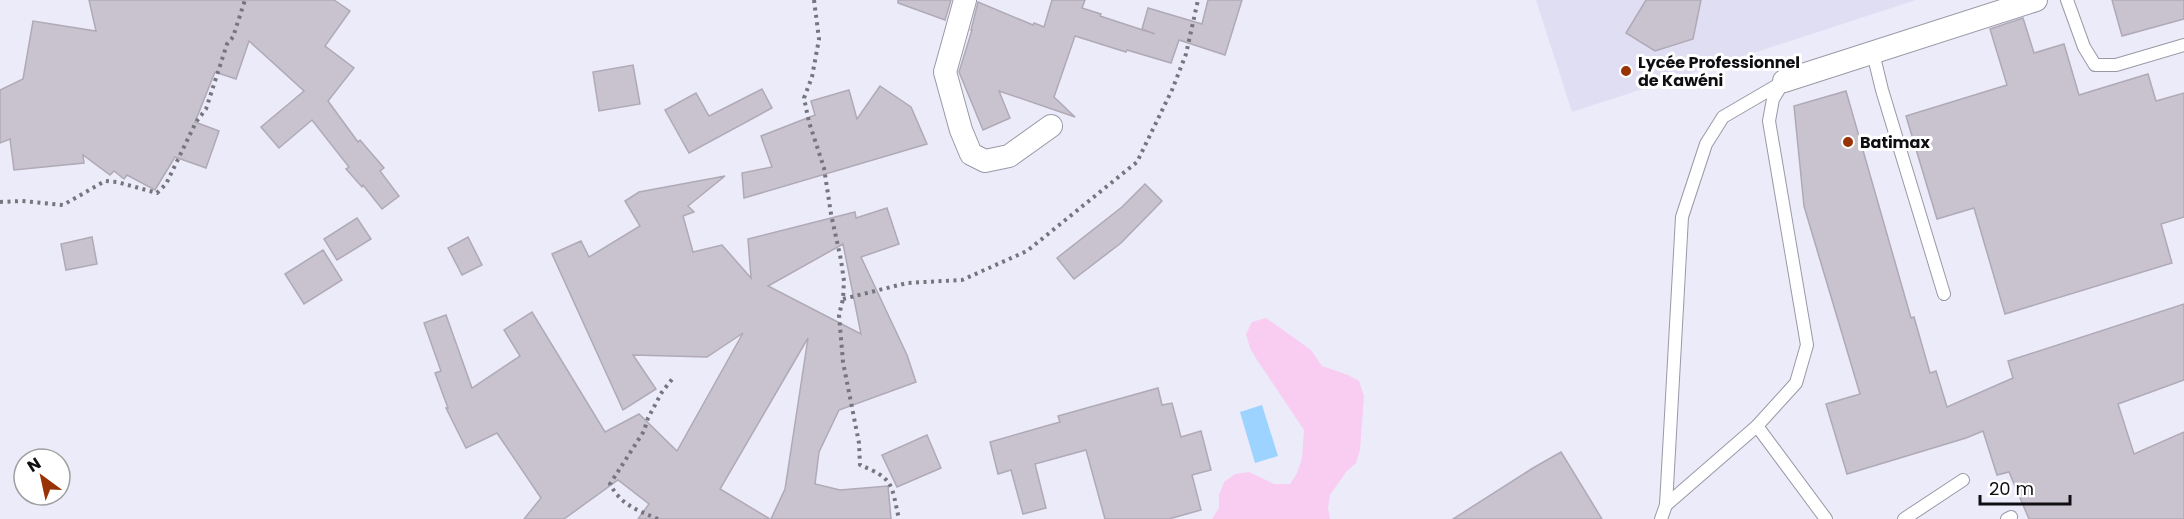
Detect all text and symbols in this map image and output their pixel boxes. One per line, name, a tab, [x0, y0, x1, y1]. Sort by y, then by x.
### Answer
place label: Lycée Professionnel de Kawéni	[1638, 51, 1800, 92]
marker: Lycée Professionnel de Kawéni	[1619, 64, 1633, 78]
place label: Batimax	[1860, 131, 1930, 154]
marker: Batimax	[1841, 135, 1855, 149]
north arrow	[12, 447, 72, 507]
text: N	[23, 452, 45, 478]
scale bar	[1980, 468, 2070, 506]
text: 20 m	[1989, 476, 2034, 501]

